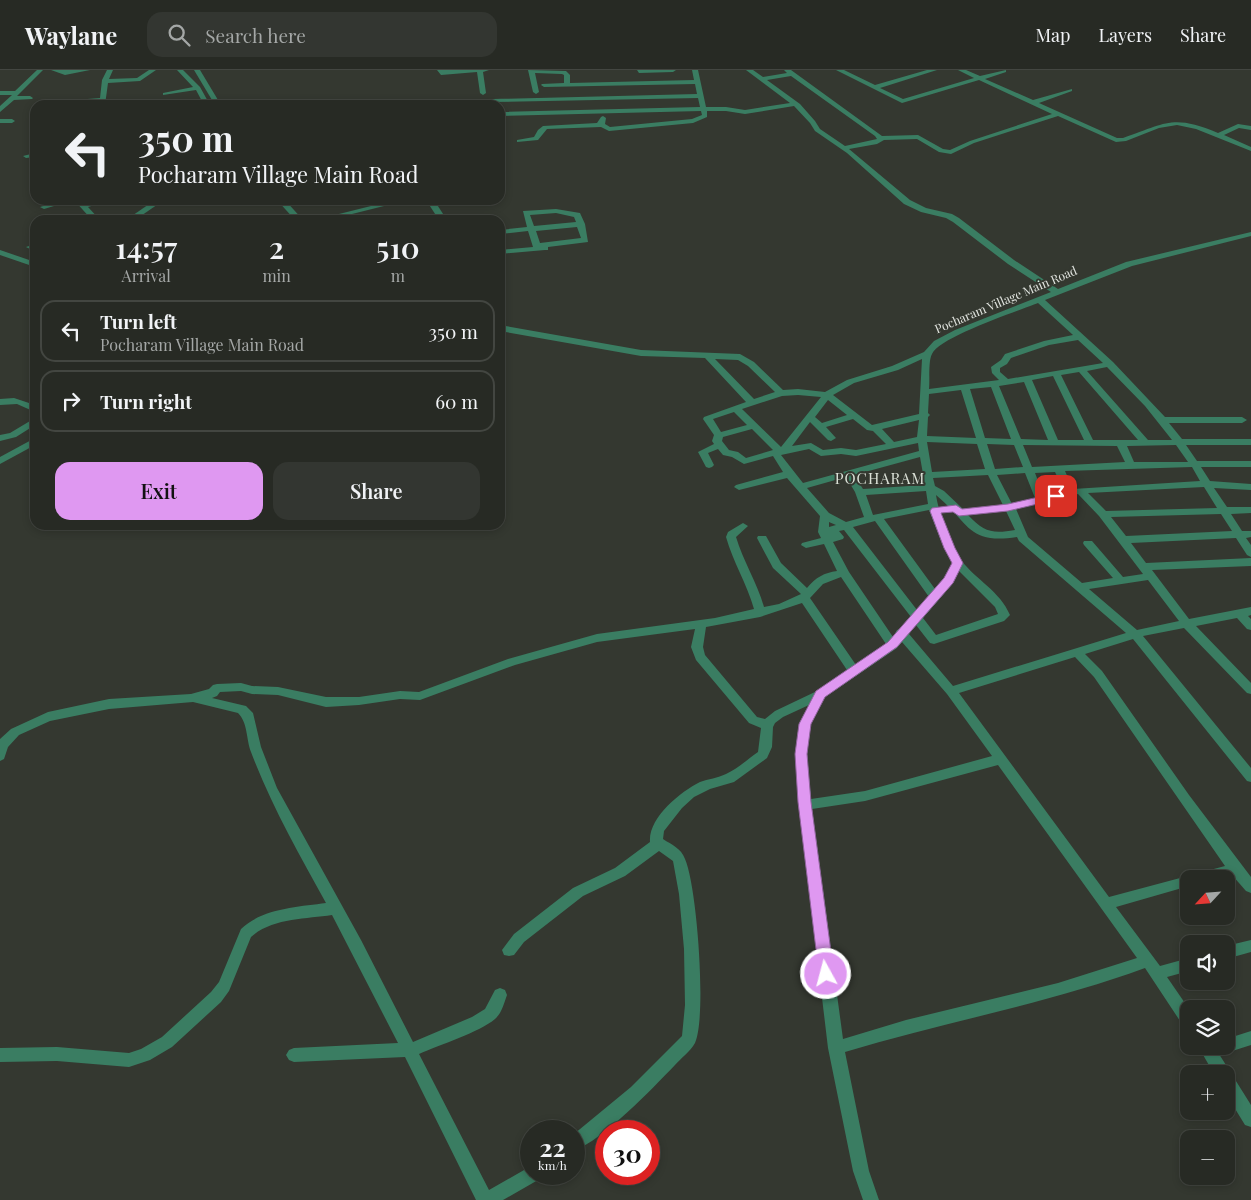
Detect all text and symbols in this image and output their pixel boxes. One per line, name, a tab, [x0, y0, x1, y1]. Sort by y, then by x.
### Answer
search box	[147, 12, 497, 57]
text: Waylane	[25, 19, 117, 51]
icon: search	[165, 21, 193, 49]
text: Search here	[205, 22, 306, 48]
text: Map	[1035, 23, 1070, 47]
text: Layers	[1098, 23, 1152, 47]
text: Share	[1180, 23, 1226, 47]
text: 350 m	[138, 114, 234, 161]
icon: left	[55, 120, 120, 185]
text: Pocharam Village Main Road	[138, 159, 419, 189]
text: 14:57	[115, 227, 177, 267]
text: 2	[269, 227, 284, 267]
text: 510	[376, 227, 420, 267]
street label: Pocharam Village Main Road	[932, 262, 1079, 336]
text: Arrival	[122, 265, 171, 286]
text: min	[262, 265, 291, 286]
text: m	[391, 265, 405, 286]
text: Turn left	[100, 308, 177, 334]
icon: left	[57, 317, 85, 345]
text: 350 m	[429, 318, 478, 344]
text: Pocharam Village Main Road	[100, 334, 304, 355]
icon: right	[57, 387, 85, 415]
text: Turn right	[100, 388, 192, 414]
text: 60 m	[435, 388, 478, 414]
button: Exit	[55, 462, 263, 520]
button: Share	[273, 462, 480, 520]
district label: POCHARAM	[835, 468, 925, 488]
pin	[1035, 475, 1077, 517]
icon: arrive	[1042, 482, 1070, 510]
north arrow	[1180, 870, 1235, 925]
map controls	[1180, 870, 1235, 1185]
button: sound	[1180, 935, 1235, 990]
position arrow	[799, 947, 851, 999]
button: layers	[1180, 1000, 1235, 1055]
button: +	[1180, 1065, 1235, 1120]
speed limit sign: 30	[595, 1120, 660, 1185]
text: 22	[539, 1130, 566, 1163]
button: −	[1180, 1130, 1235, 1185]
text: km/h	[538, 1157, 567, 1173]

